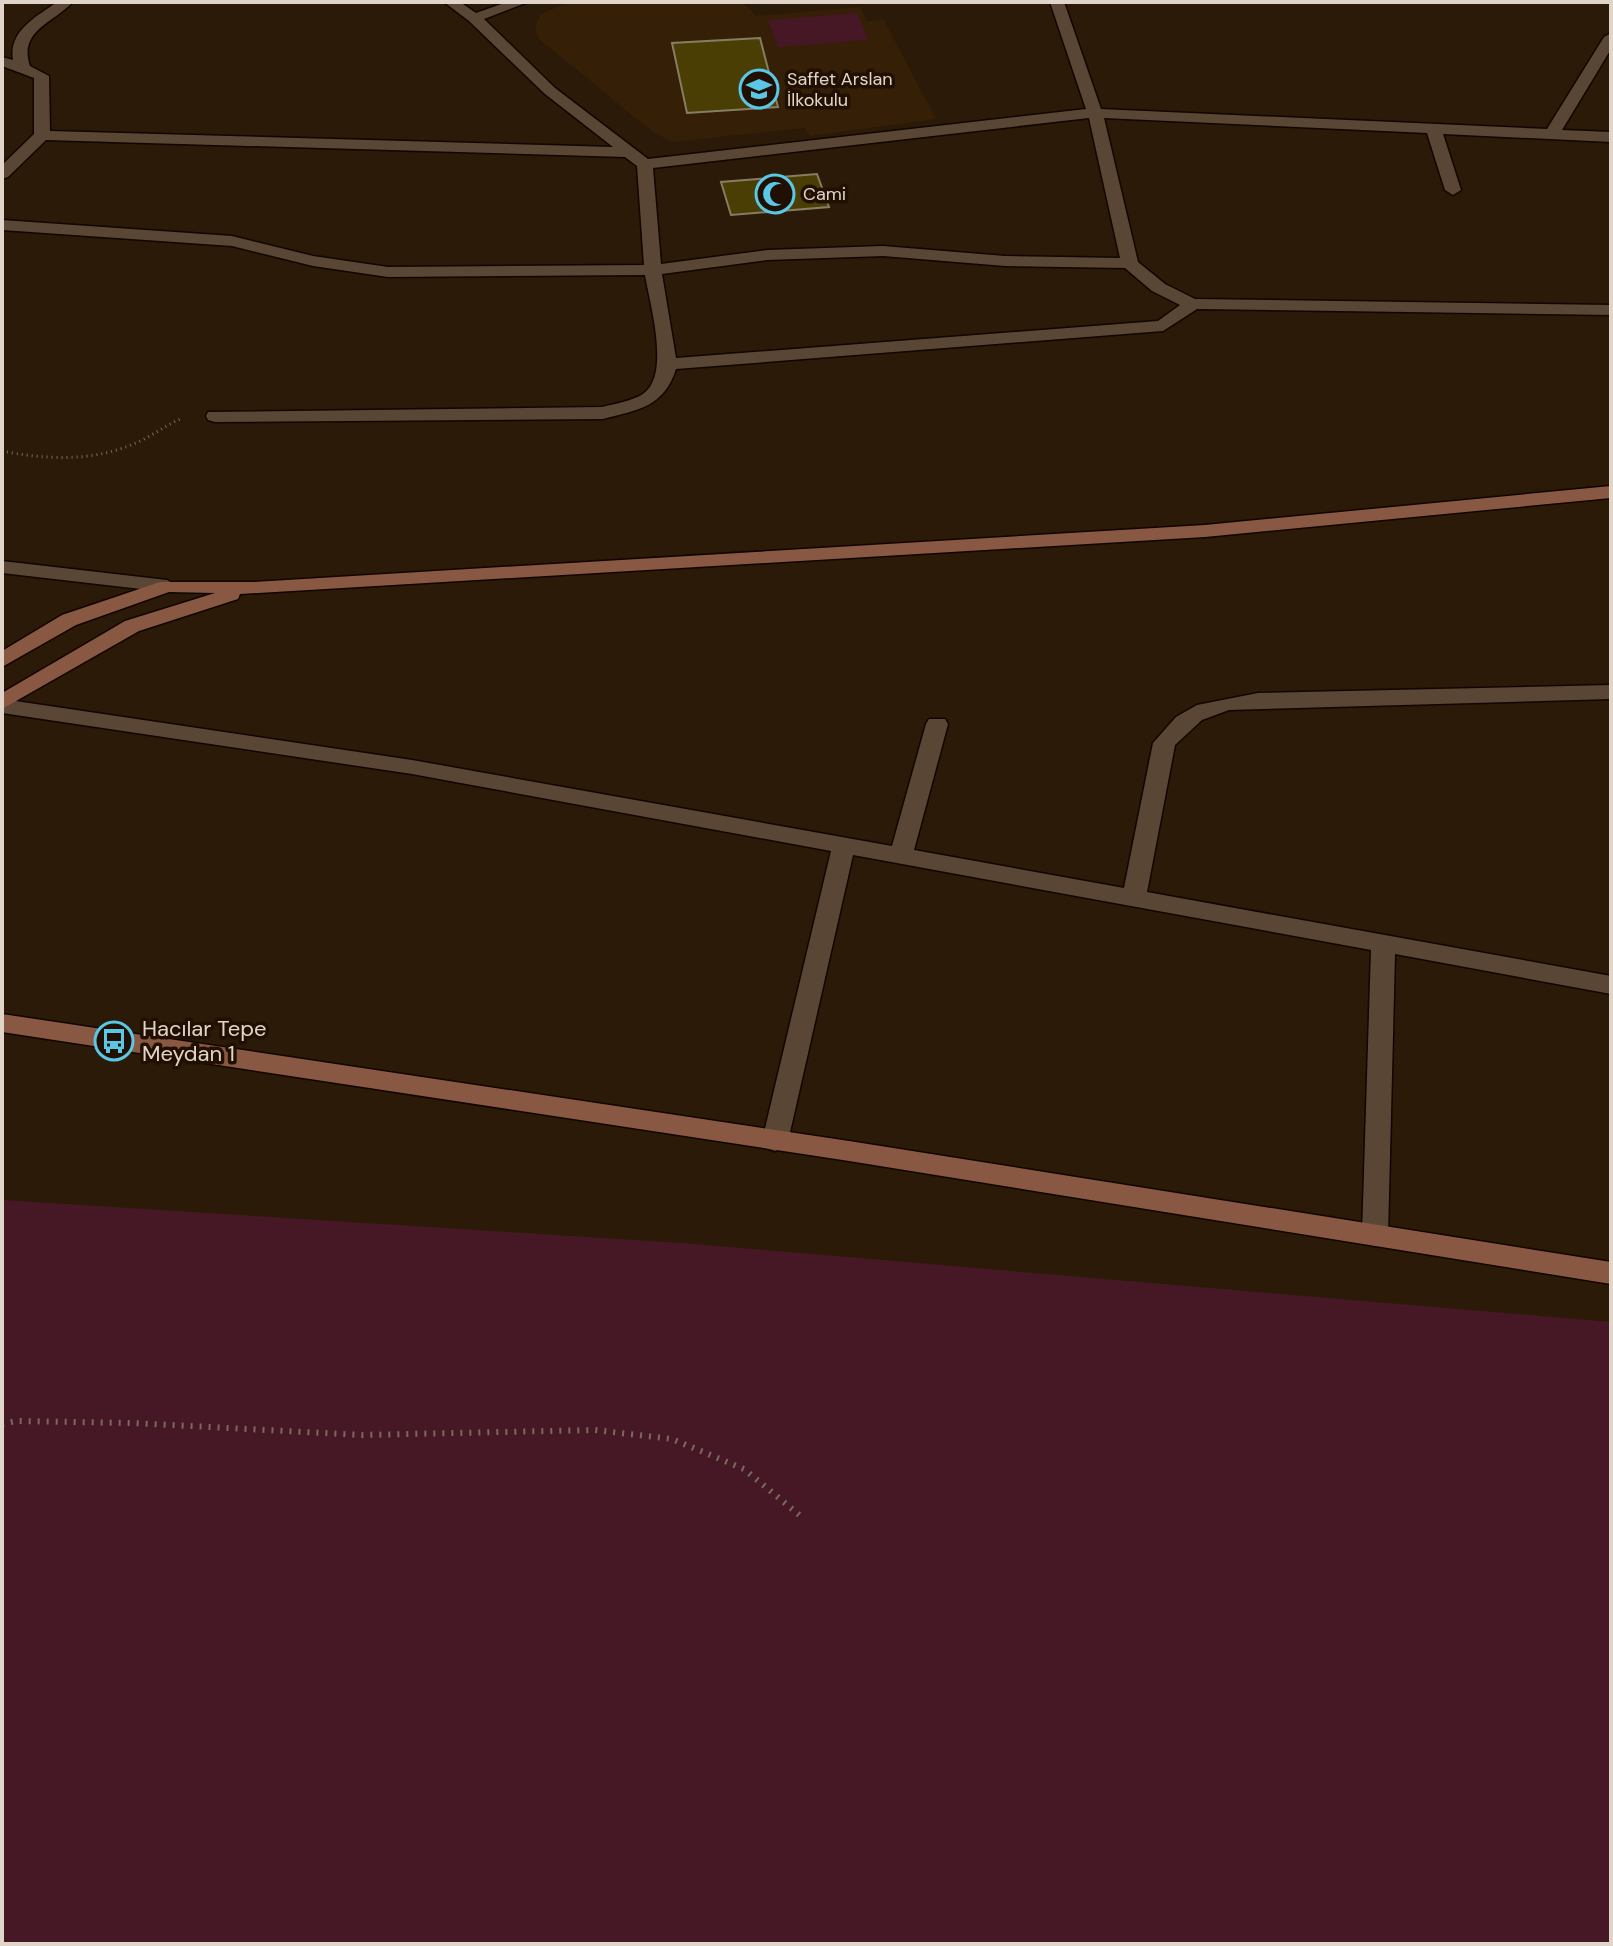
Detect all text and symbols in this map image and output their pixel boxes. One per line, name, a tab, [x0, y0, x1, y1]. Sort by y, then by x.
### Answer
place label: Saffet Arslan İlkokulu	[787, 67, 893, 112]
school or university icon: Saffet Arslan İlkokulu	[738, 68, 780, 110]
mosque icon: Cami	[754, 173, 796, 215]
place label: Cami	[803, 182, 846, 206]
place label: Hacılar Tepe Meydan 1	[142, 1014, 266, 1068]
bus stop icon: Hacılar Tepe Meydan 1	[93, 1020, 135, 1062]

